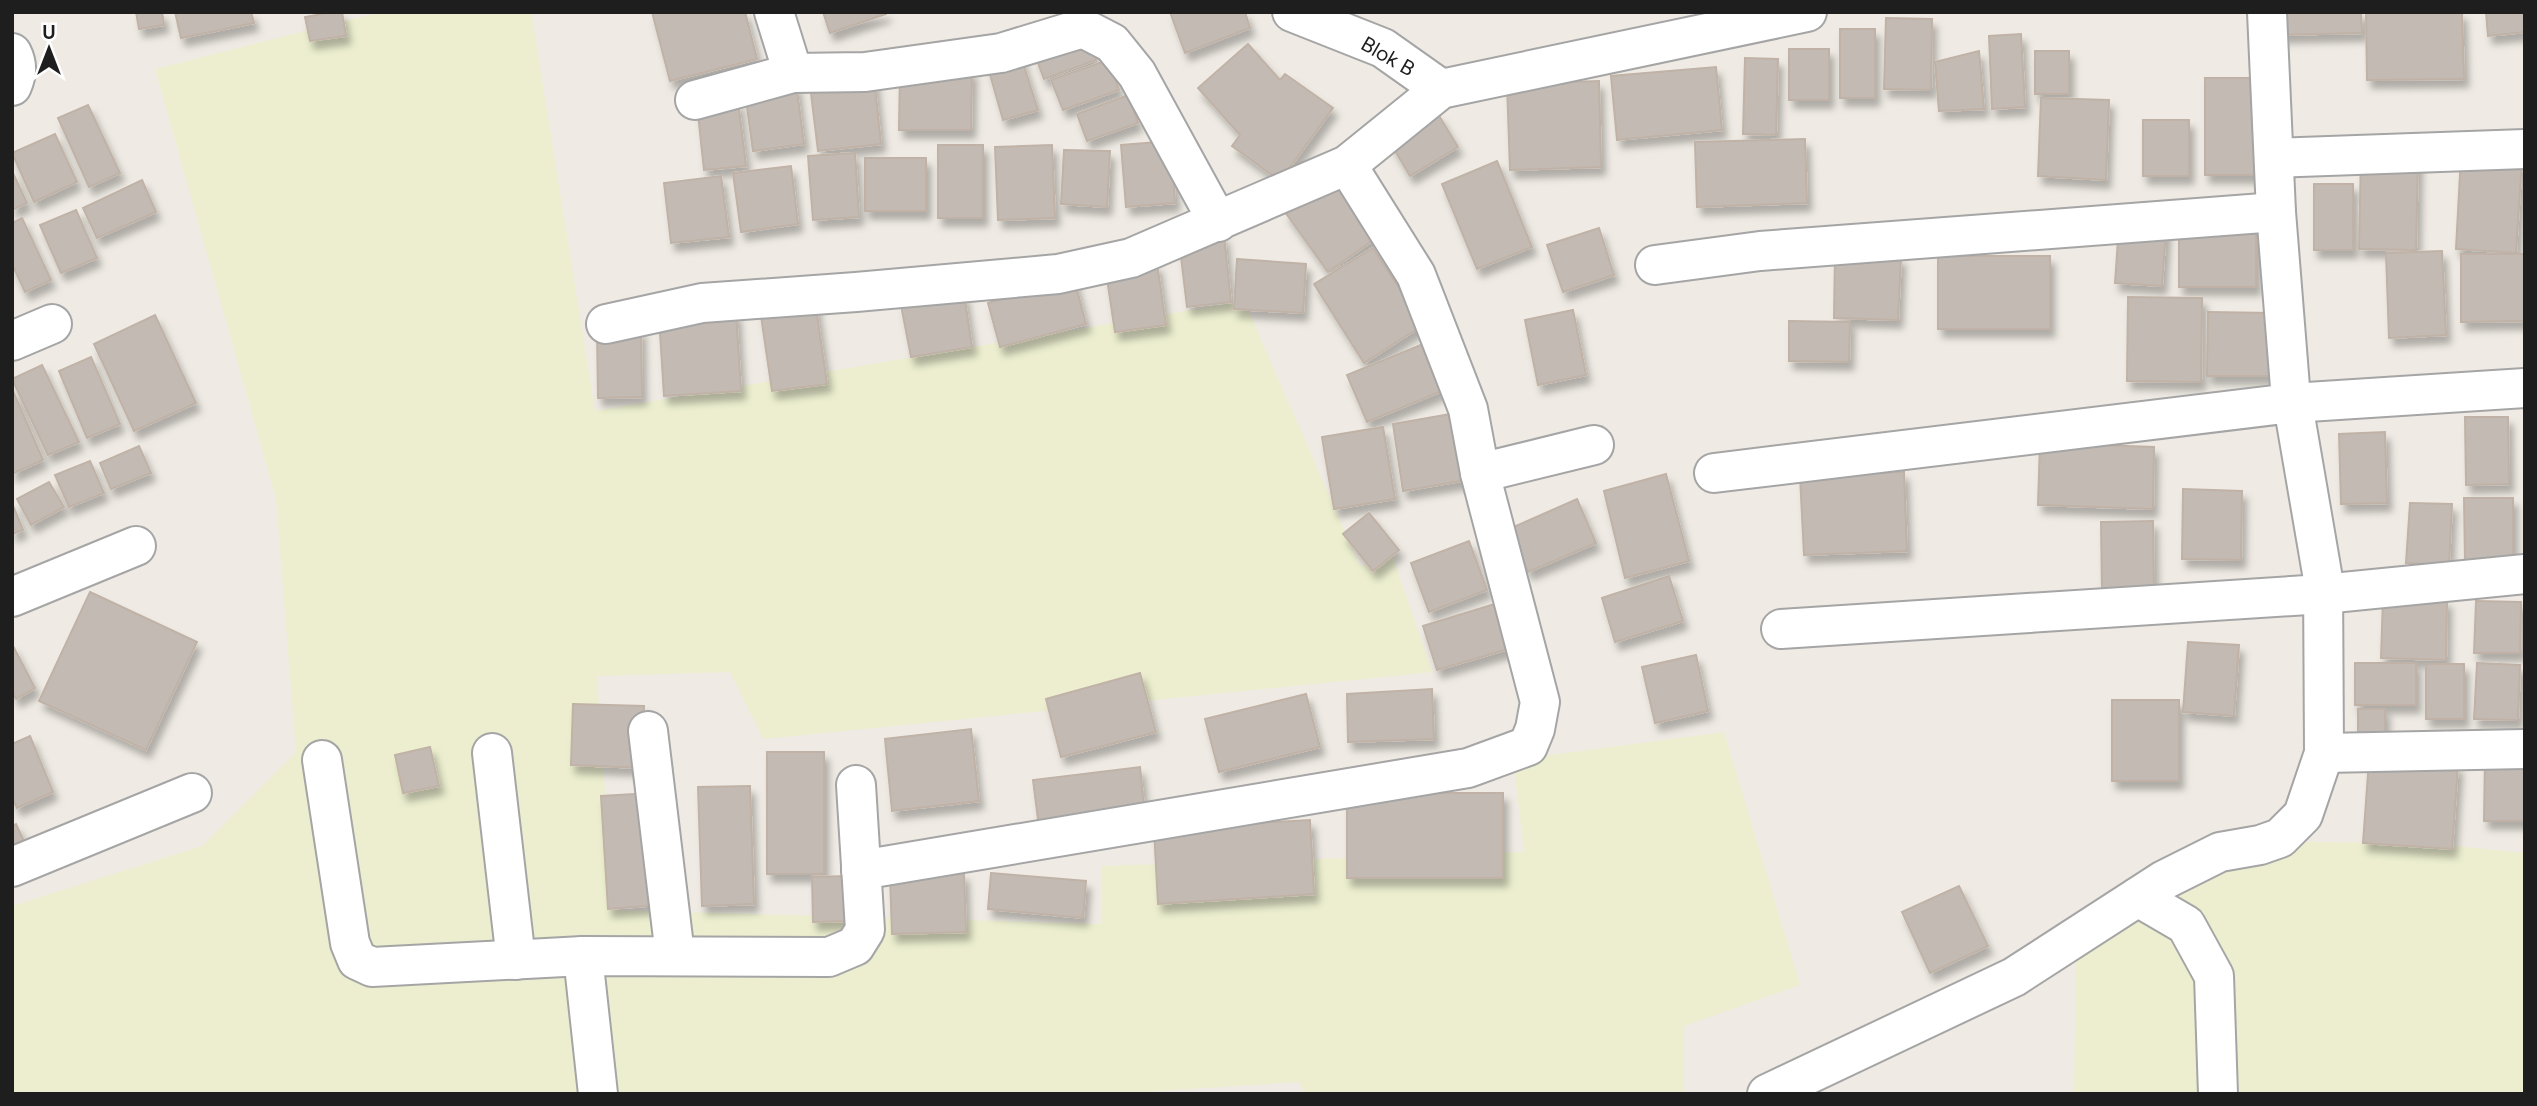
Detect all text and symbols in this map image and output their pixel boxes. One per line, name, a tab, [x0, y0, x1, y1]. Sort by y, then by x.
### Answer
north arrow	[14, 14, 84, 84]
text: U	[42, 21, 56, 44]
street label: Blok B	[1357, 31, 1419, 81]

